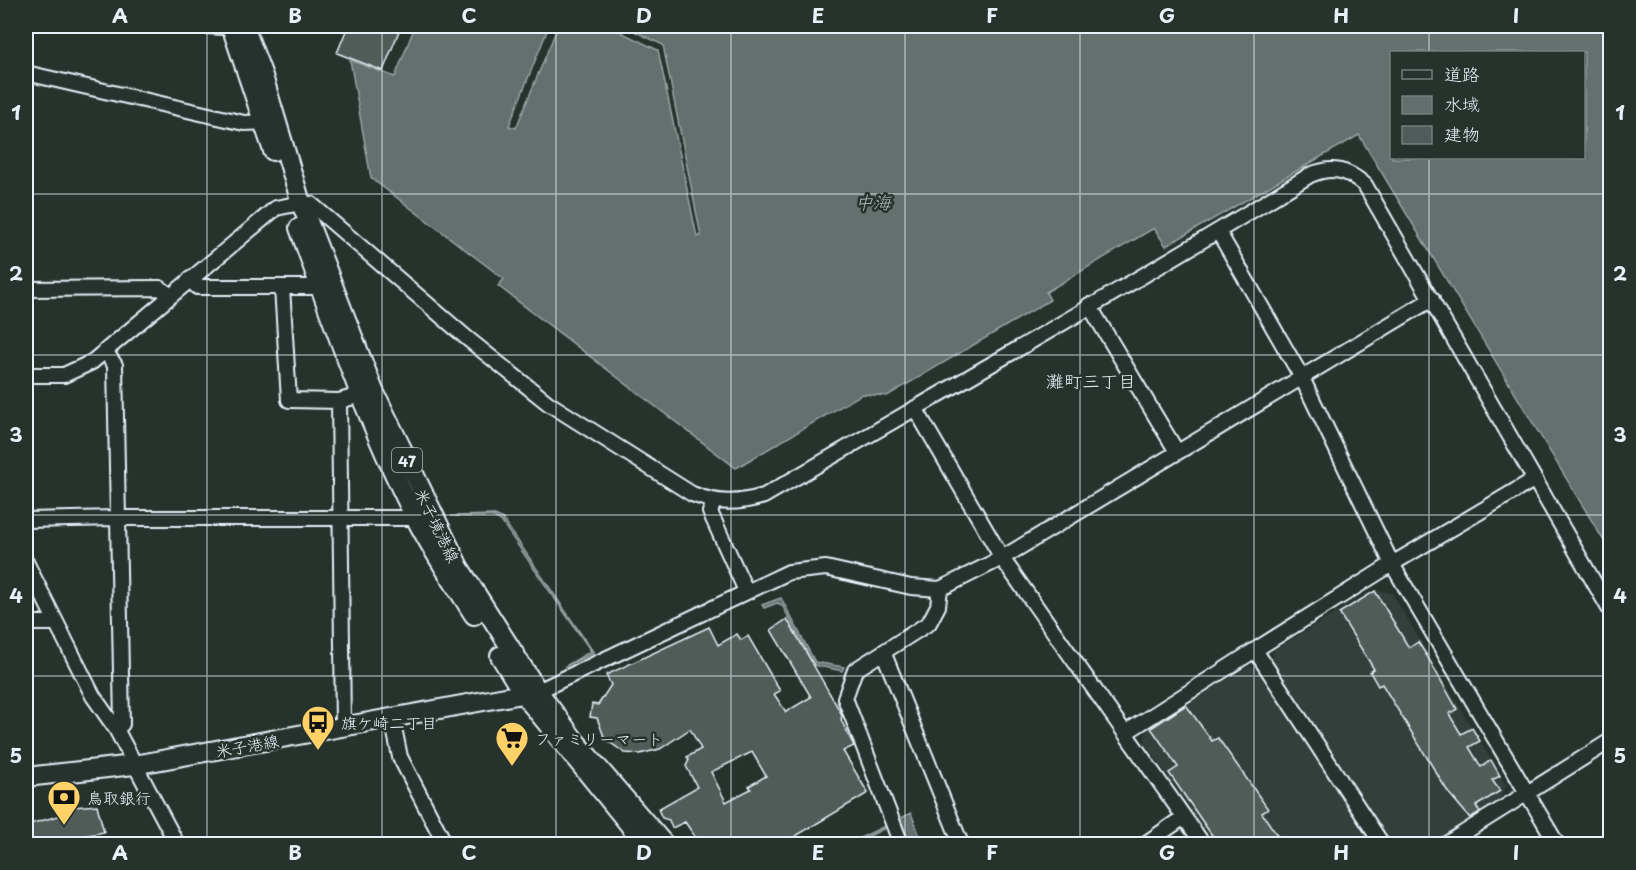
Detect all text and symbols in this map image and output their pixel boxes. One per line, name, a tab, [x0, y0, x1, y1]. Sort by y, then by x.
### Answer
text: A	[112, 0, 128, 30]
text: B	[288, 0, 302, 30]
text: C	[461, 0, 477, 30]
text: D	[636, 0, 652, 30]
text: E	[812, 0, 824, 30]
text: F	[986, 0, 998, 30]
text: G	[1159, 0, 1175, 30]
text: H	[1333, 0, 1349, 30]
text: I	[1513, 0, 1519, 30]
legend	[1390, 51, 1585, 159]
text: 道路	[1444, 60, 1480, 87]
text: 水域	[1444, 90, 1480, 117]
text: 1	[11, 97, 21, 127]
text: 1	[1615, 97, 1625, 127]
text: 建物	[1444, 120, 1480, 147]
water label: 中海	[855, 188, 893, 215]
text: 2	[9, 258, 23, 288]
text: 2	[1613, 258, 1627, 288]
district label: 灘町三丁目	[1046, 367, 1136, 394]
text: 3	[9, 419, 23, 449]
text: 3	[1613, 419, 1627, 449]
road number: 47	[392, 448, 422, 472]
street label: 米子境港線	[410, 484, 466, 566]
text: 4	[9, 580, 23, 610]
text: 4	[1613, 580, 1627, 610]
bus stop icon: 旗ケ崎二丁目	[300, 704, 336, 751]
place label: 旗ケ崎二丁目	[341, 710, 437, 734]
supermarket icon: ファミリーマート	[494, 720, 530, 767]
place label: ファミリーマート	[535, 726, 663, 750]
street label: 米子港線	[213, 728, 281, 762]
text: 5	[10, 740, 22, 770]
text: 5	[1614, 740, 1626, 770]
bank icon: 鳥取銀行	[46, 779, 82, 826]
place label: 鳥取銀行	[87, 785, 151, 809]
text: A	[112, 837, 128, 867]
text: B	[288, 837, 302, 867]
text: C	[461, 837, 477, 867]
text: D	[636, 837, 652, 867]
text: E	[812, 837, 824, 867]
text: F	[986, 837, 998, 867]
text: G	[1159, 837, 1175, 867]
text: H	[1333, 837, 1349, 867]
text: I	[1513, 837, 1519, 867]

